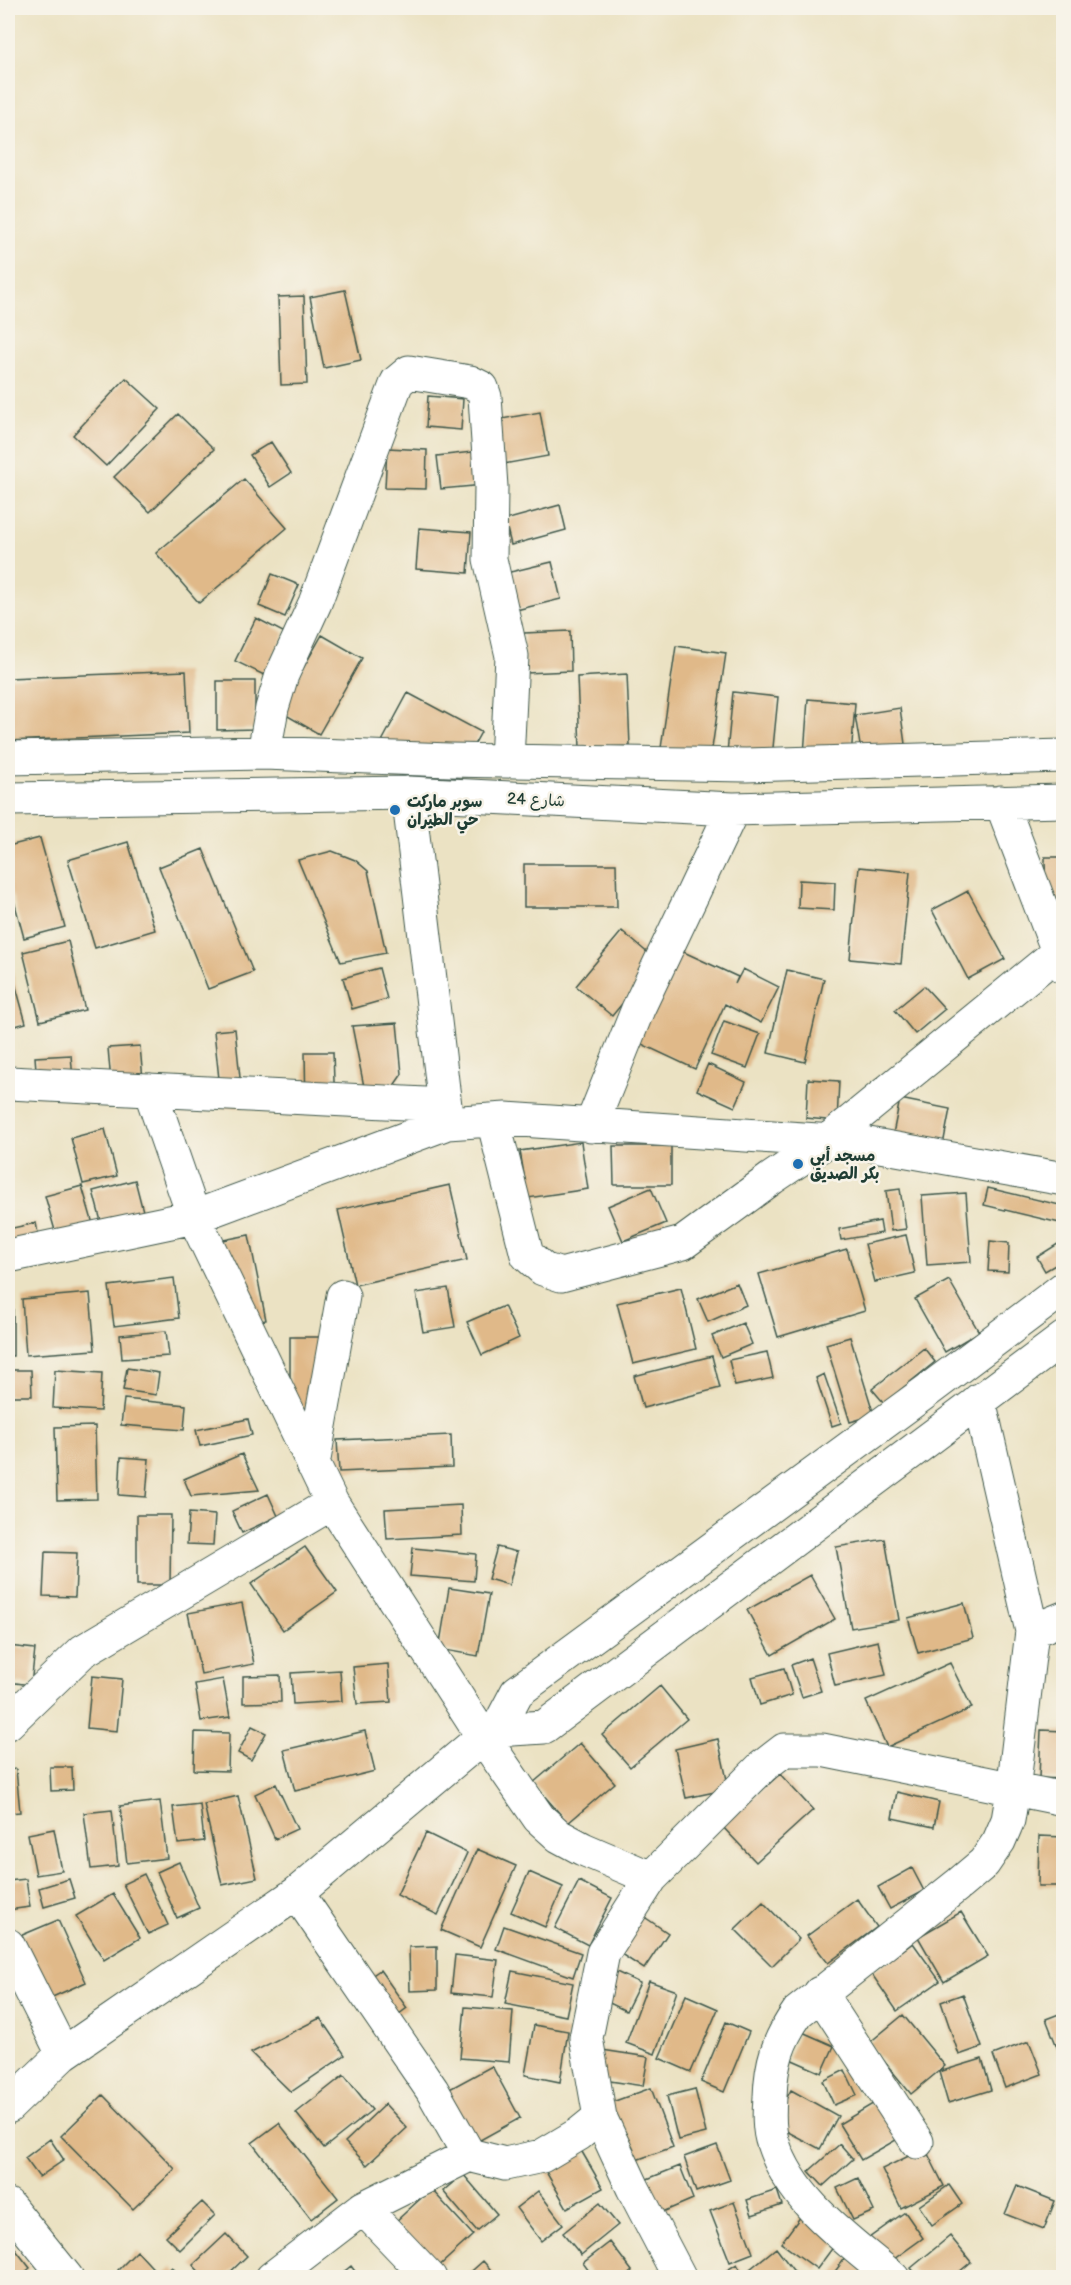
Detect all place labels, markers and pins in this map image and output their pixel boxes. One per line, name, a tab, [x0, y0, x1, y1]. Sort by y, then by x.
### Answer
place label: سوبر ماركت حي الطيران	[407, 793, 482, 834]
marker: سوبر ماركت حي الطيران	[388, 803, 402, 817]
place label: مسجد أبي بكر الصديق	[810, 1145, 879, 1184]
marker: مسجد أبي بكر الصديق	[791, 1157, 805, 1171]

